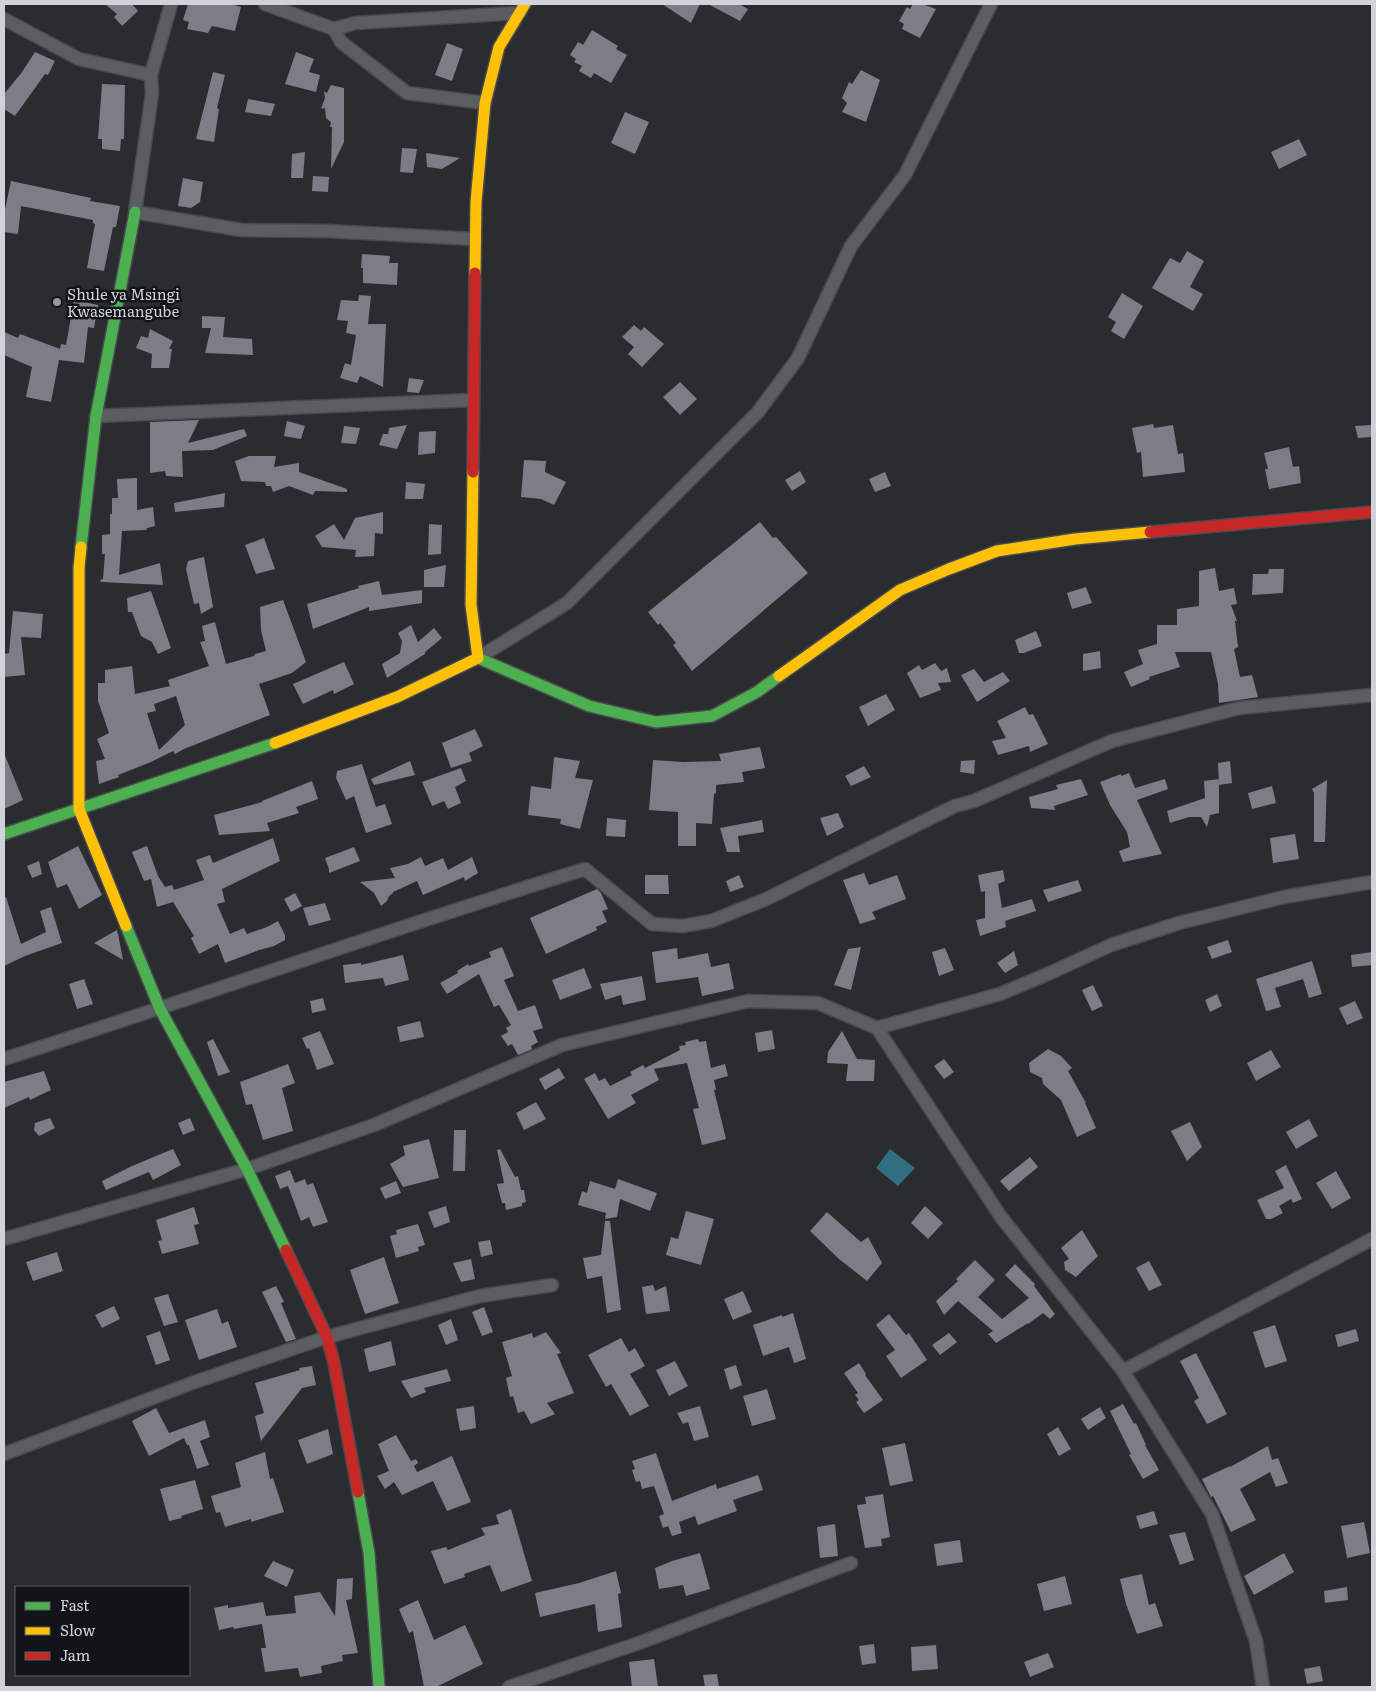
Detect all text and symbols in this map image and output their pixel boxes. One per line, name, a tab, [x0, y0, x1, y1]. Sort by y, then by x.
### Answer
place label: Shule ya Msingi Kwasemangube	[67, 282, 180, 322]
marker: Shule ya Msingi Kwasemangube	[51, 296, 63, 308]
legend	[15, 1586, 190, 1676]
text: Fast	[60, 1593, 89, 1616]
text: Slow	[60, 1618, 95, 1641]
text: Jam	[60, 1643, 91, 1666]

